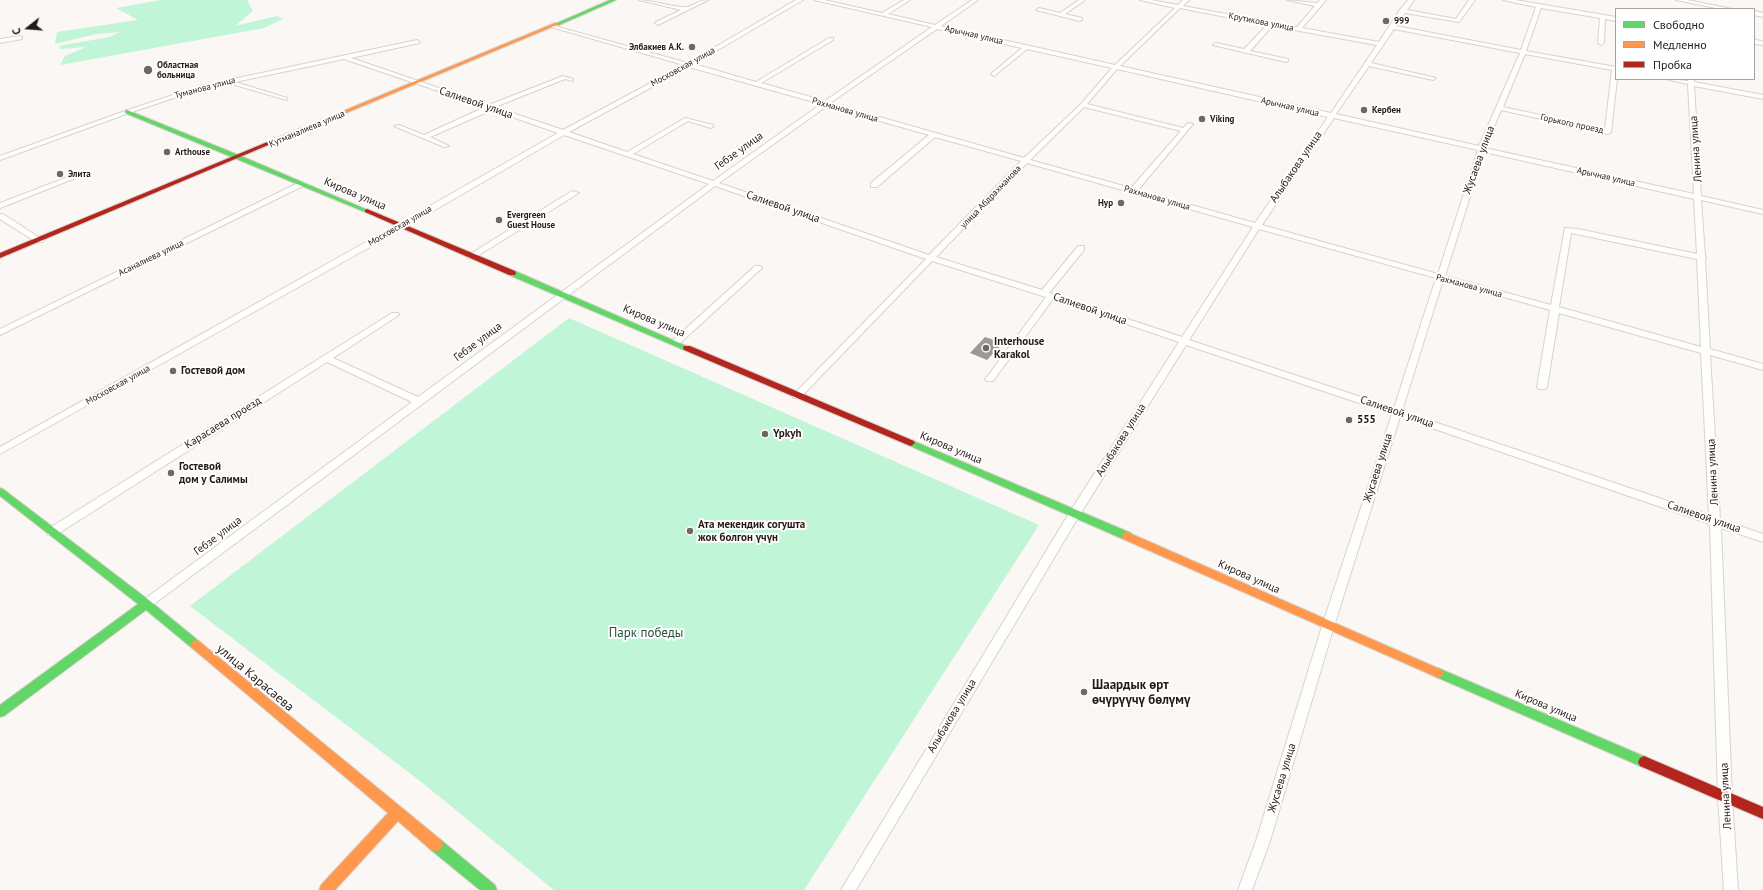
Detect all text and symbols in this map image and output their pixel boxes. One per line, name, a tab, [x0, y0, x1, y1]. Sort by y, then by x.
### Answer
north arrow	[8, 8, 48, 48]
legend	[1615, 8, 1755, 80]
street label: Крутикова улица	[1227, 10, 1295, 34]
marker: 999	[1381, 16, 1391, 26]
place label: 999	[1394, 16, 1409, 26]
text: Свободно	[1653, 17, 1704, 32]
street label: Арычная улица	[944, 23, 1004, 47]
text: С	[9, 27, 24, 36]
text: Медленно	[1653, 37, 1707, 52]
place label: Элбакиев А.К.	[629, 42, 684, 52]
marker: Элбакиев А.К.	[687, 42, 697, 52]
street label: Московская улица	[649, 45, 717, 89]
text: Пробка	[1653, 57, 1692, 72]
place label: Областная больница	[157, 60, 198, 81]
marker: Областная больница	[142, 64, 154, 76]
street label: Туманова улица	[174, 75, 236, 101]
street label: Салиевой улица	[437, 84, 515, 122]
street label: Рахманова улица	[811, 95, 879, 125]
street label: Арычная улица	[1260, 95, 1320, 119]
marker: Кербен	[1359, 105, 1369, 115]
place label: Кербен	[1372, 105, 1401, 115]
street label: Кутманалиева улица	[268, 108, 346, 150]
street label: Горького проезд	[1539, 112, 1605, 136]
marker: Viking	[1197, 114, 1207, 124]
place label: Viking	[1210, 114, 1234, 124]
street label: Ленина улица	[1687, 115, 1705, 183]
street label: Жусаева улица	[1461, 124, 1497, 196]
street label: Гебзе улица	[712, 129, 766, 173]
street label: Алыбакова улица	[1267, 129, 1325, 205]
marker: Arthouse	[162, 147, 172, 157]
place label: Arthouse	[175, 147, 210, 157]
street label: улица Абдрахманова	[958, 163, 1024, 231]
street label: Арычная улица	[1576, 165, 1636, 189]
marker: Элита	[55, 169, 65, 179]
place label: Элита	[68, 169, 91, 179]
street label: Кирова улица	[322, 175, 388, 213]
street label: Рахманова улица	[1123, 183, 1191, 213]
street label: Салиевой улица	[744, 188, 822, 226]
place label: Нур	[1098, 198, 1113, 208]
marker: Нур	[1116, 198, 1126, 208]
street label: Московская улица	[366, 203, 434, 249]
place label: Evergreen Guest House	[507, 210, 555, 231]
marker: Evergreen Guest House	[494, 215, 504, 225]
street label: Асаналиева улица	[117, 238, 185, 278]
street label: Рахманова улица	[1435, 272, 1503, 300]
street label: Салиевой улица	[1051, 290, 1129, 328]
street label: Кирова улица	[621, 302, 687, 340]
street label: Гебзе улица	[451, 320, 505, 364]
place label: Interhouse Karakol	[994, 335, 1044, 361]
marker: Interhouse Karakol	[981, 343, 991, 353]
street label: Московская улица	[84, 363, 152, 407]
place label: Гостевой дом	[181, 364, 245, 378]
marker: Гостевой дом	[168, 366, 178, 376]
street label: Салиевой улица	[1358, 393, 1436, 431]
street label: Карасаева проезд	[182, 394, 264, 452]
street label: Алыбакова улица	[1093, 401, 1149, 479]
place label: 555	[1357, 413, 1376, 427]
marker: 555	[1344, 415, 1354, 425]
place label: Ypkyh	[773, 427, 801, 441]
marker: Ypkyh	[760, 429, 770, 439]
street label: Кирова улица	[918, 429, 984, 467]
street label: Жусаева улица	[1361, 432, 1395, 504]
street label: Ленина улица	[1705, 438, 1721, 506]
place label: Гостевой дом у Салимы	[179, 460, 248, 486]
marker: Гостевой дом у Салимы	[166, 468, 176, 478]
street label: Салиевой улица	[1665, 498, 1743, 536]
street label: Гебзе улица	[191, 514, 245, 558]
place label: Ата мекендик согушта жок болгон үчүн	[698, 518, 805, 544]
marker: Ата мекендик согушта жок болгон үчүн	[685, 526, 695, 536]
street label: Кирова улица	[1216, 557, 1282, 597]
park label: Парк победы	[609, 625, 683, 641]
street label: улица Карасаева	[213, 641, 297, 715]
street label: Алыбакова улица	[925, 677, 979, 755]
place label: Шаардык өрт өчүрүүчү бөлүмү	[1092, 677, 1190, 708]
marker: Шаардык өрт өчүрүүчү бөлүмү	[1079, 687, 1089, 697]
street label: Кирова улица	[1513, 687, 1579, 725]
street label: Жусаева улица	[1265, 742, 1299, 814]
street label: Ленина улица	[1718, 762, 1734, 830]

